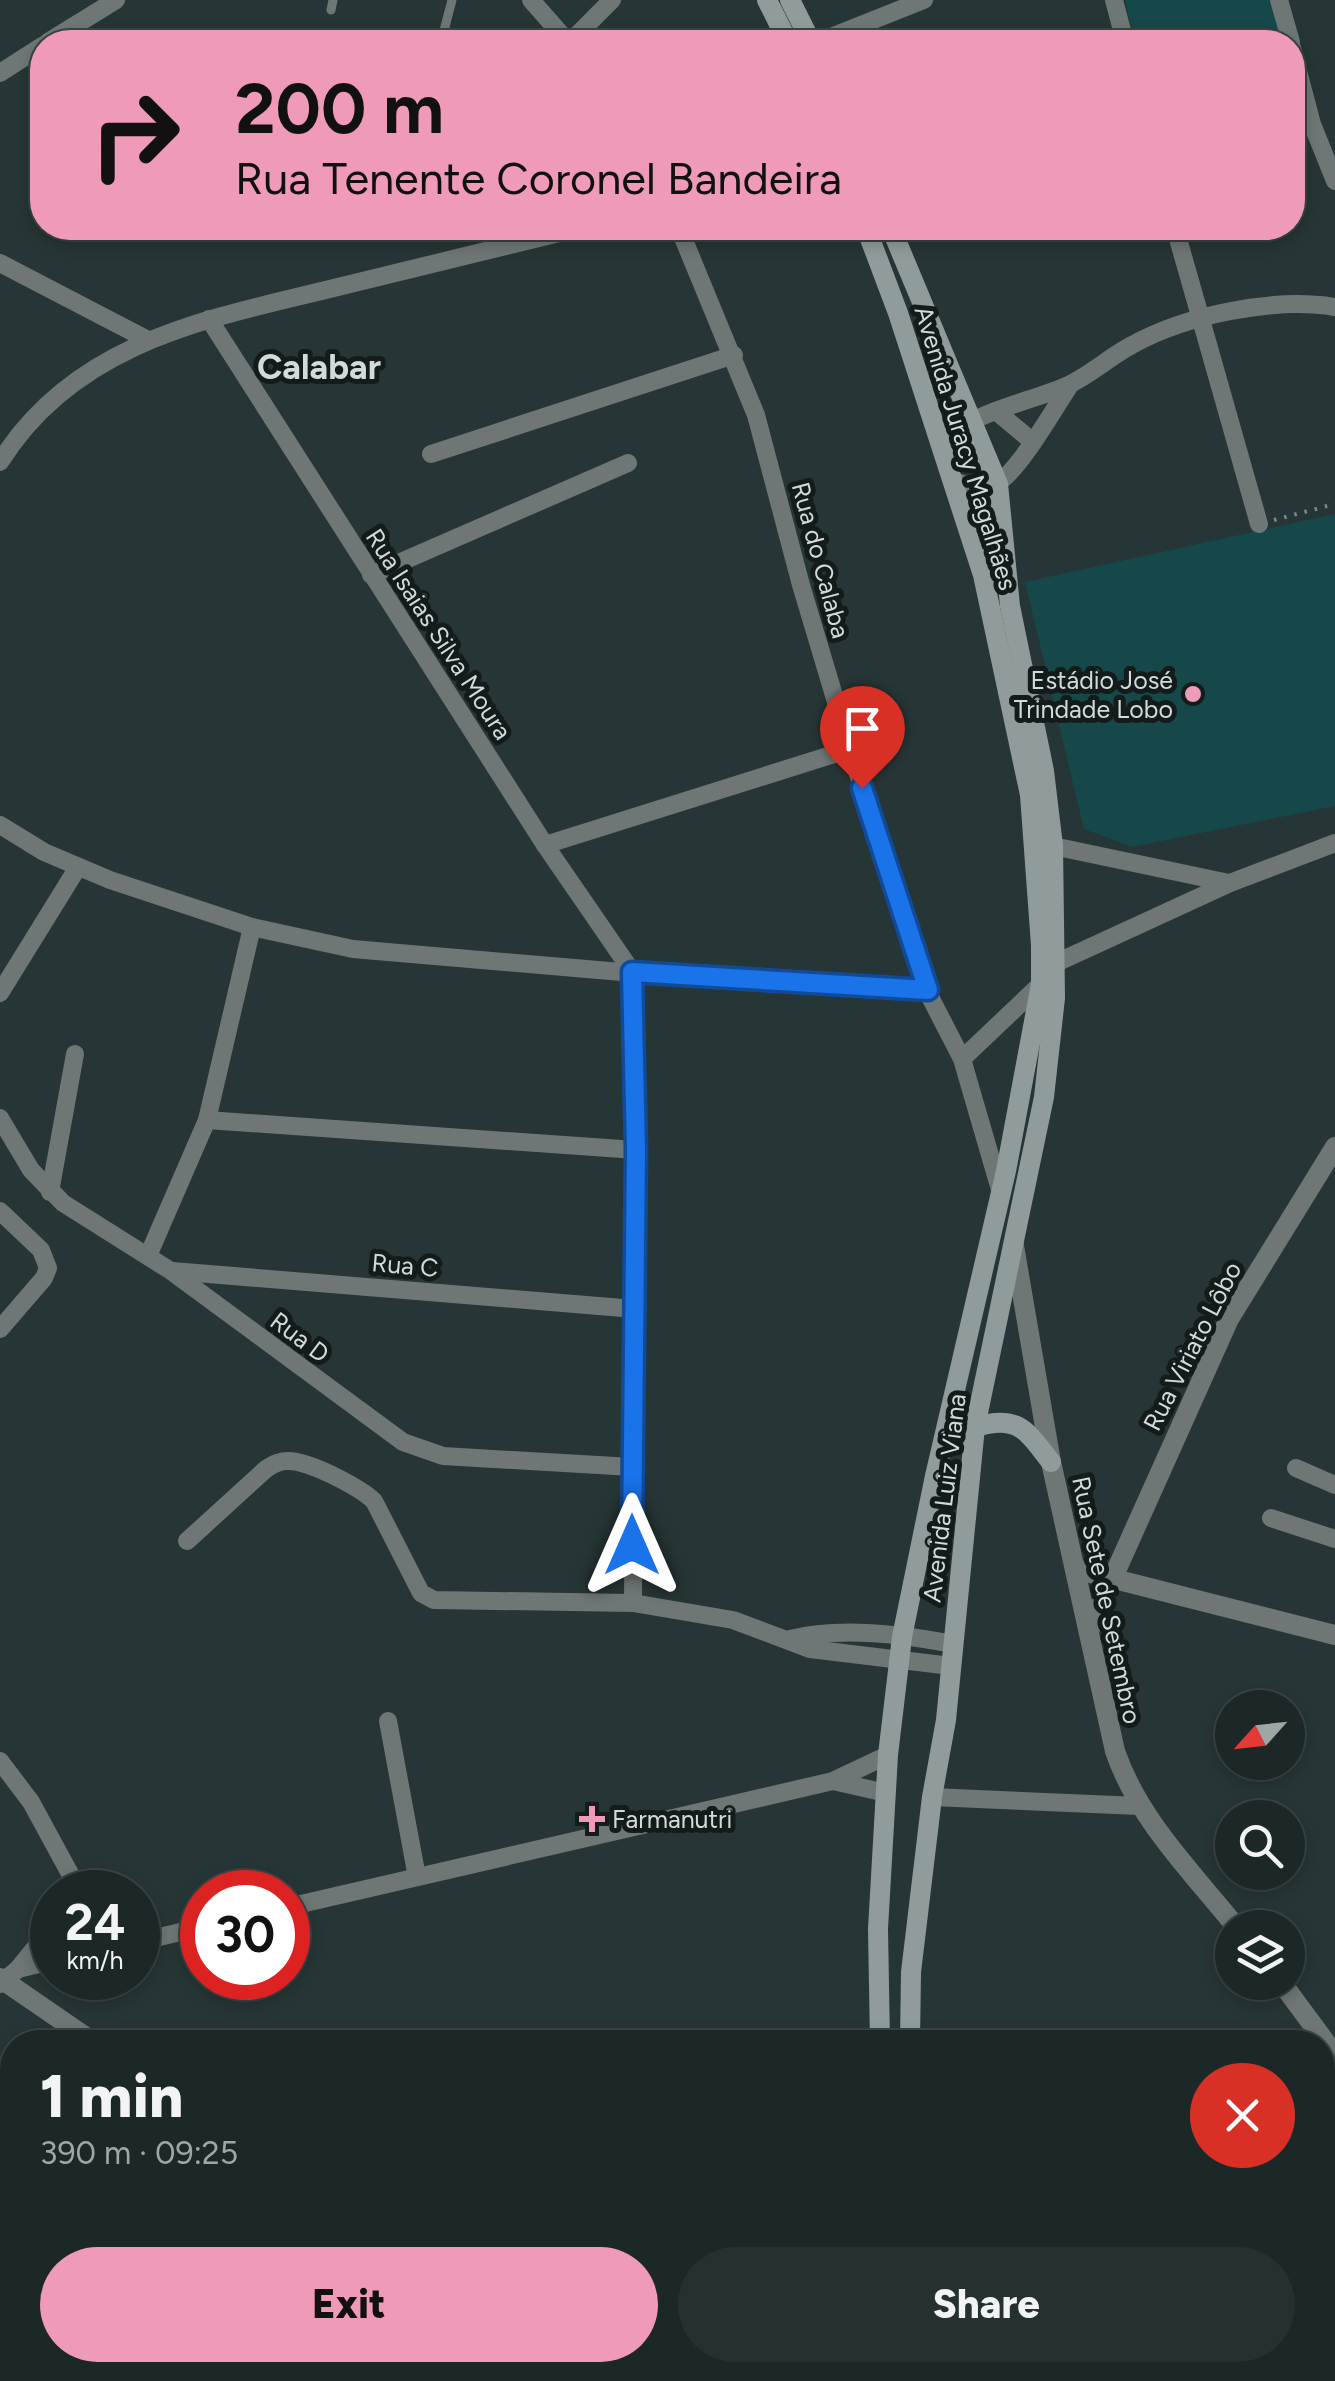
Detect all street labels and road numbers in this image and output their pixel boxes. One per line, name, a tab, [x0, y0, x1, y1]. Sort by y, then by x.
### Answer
street label: Avenida Juracy Magalhães	[908, 302, 1024, 594]
street label: Rua do Calaba	[786, 479, 856, 641]
street label: Rua Isaias Silva Moura	[360, 523, 518, 745]
street label: Rua C	[371, 1247, 439, 1283]
street label: Rua Viriato Lôbo	[1137, 1257, 1247, 1435]
street label: Rua D	[265, 1305, 335, 1369]
street label: Avenida Luiz Viana	[916, 1392, 972, 1604]
street label: Rua Sete de Setembro	[1066, 1474, 1148, 1726]

